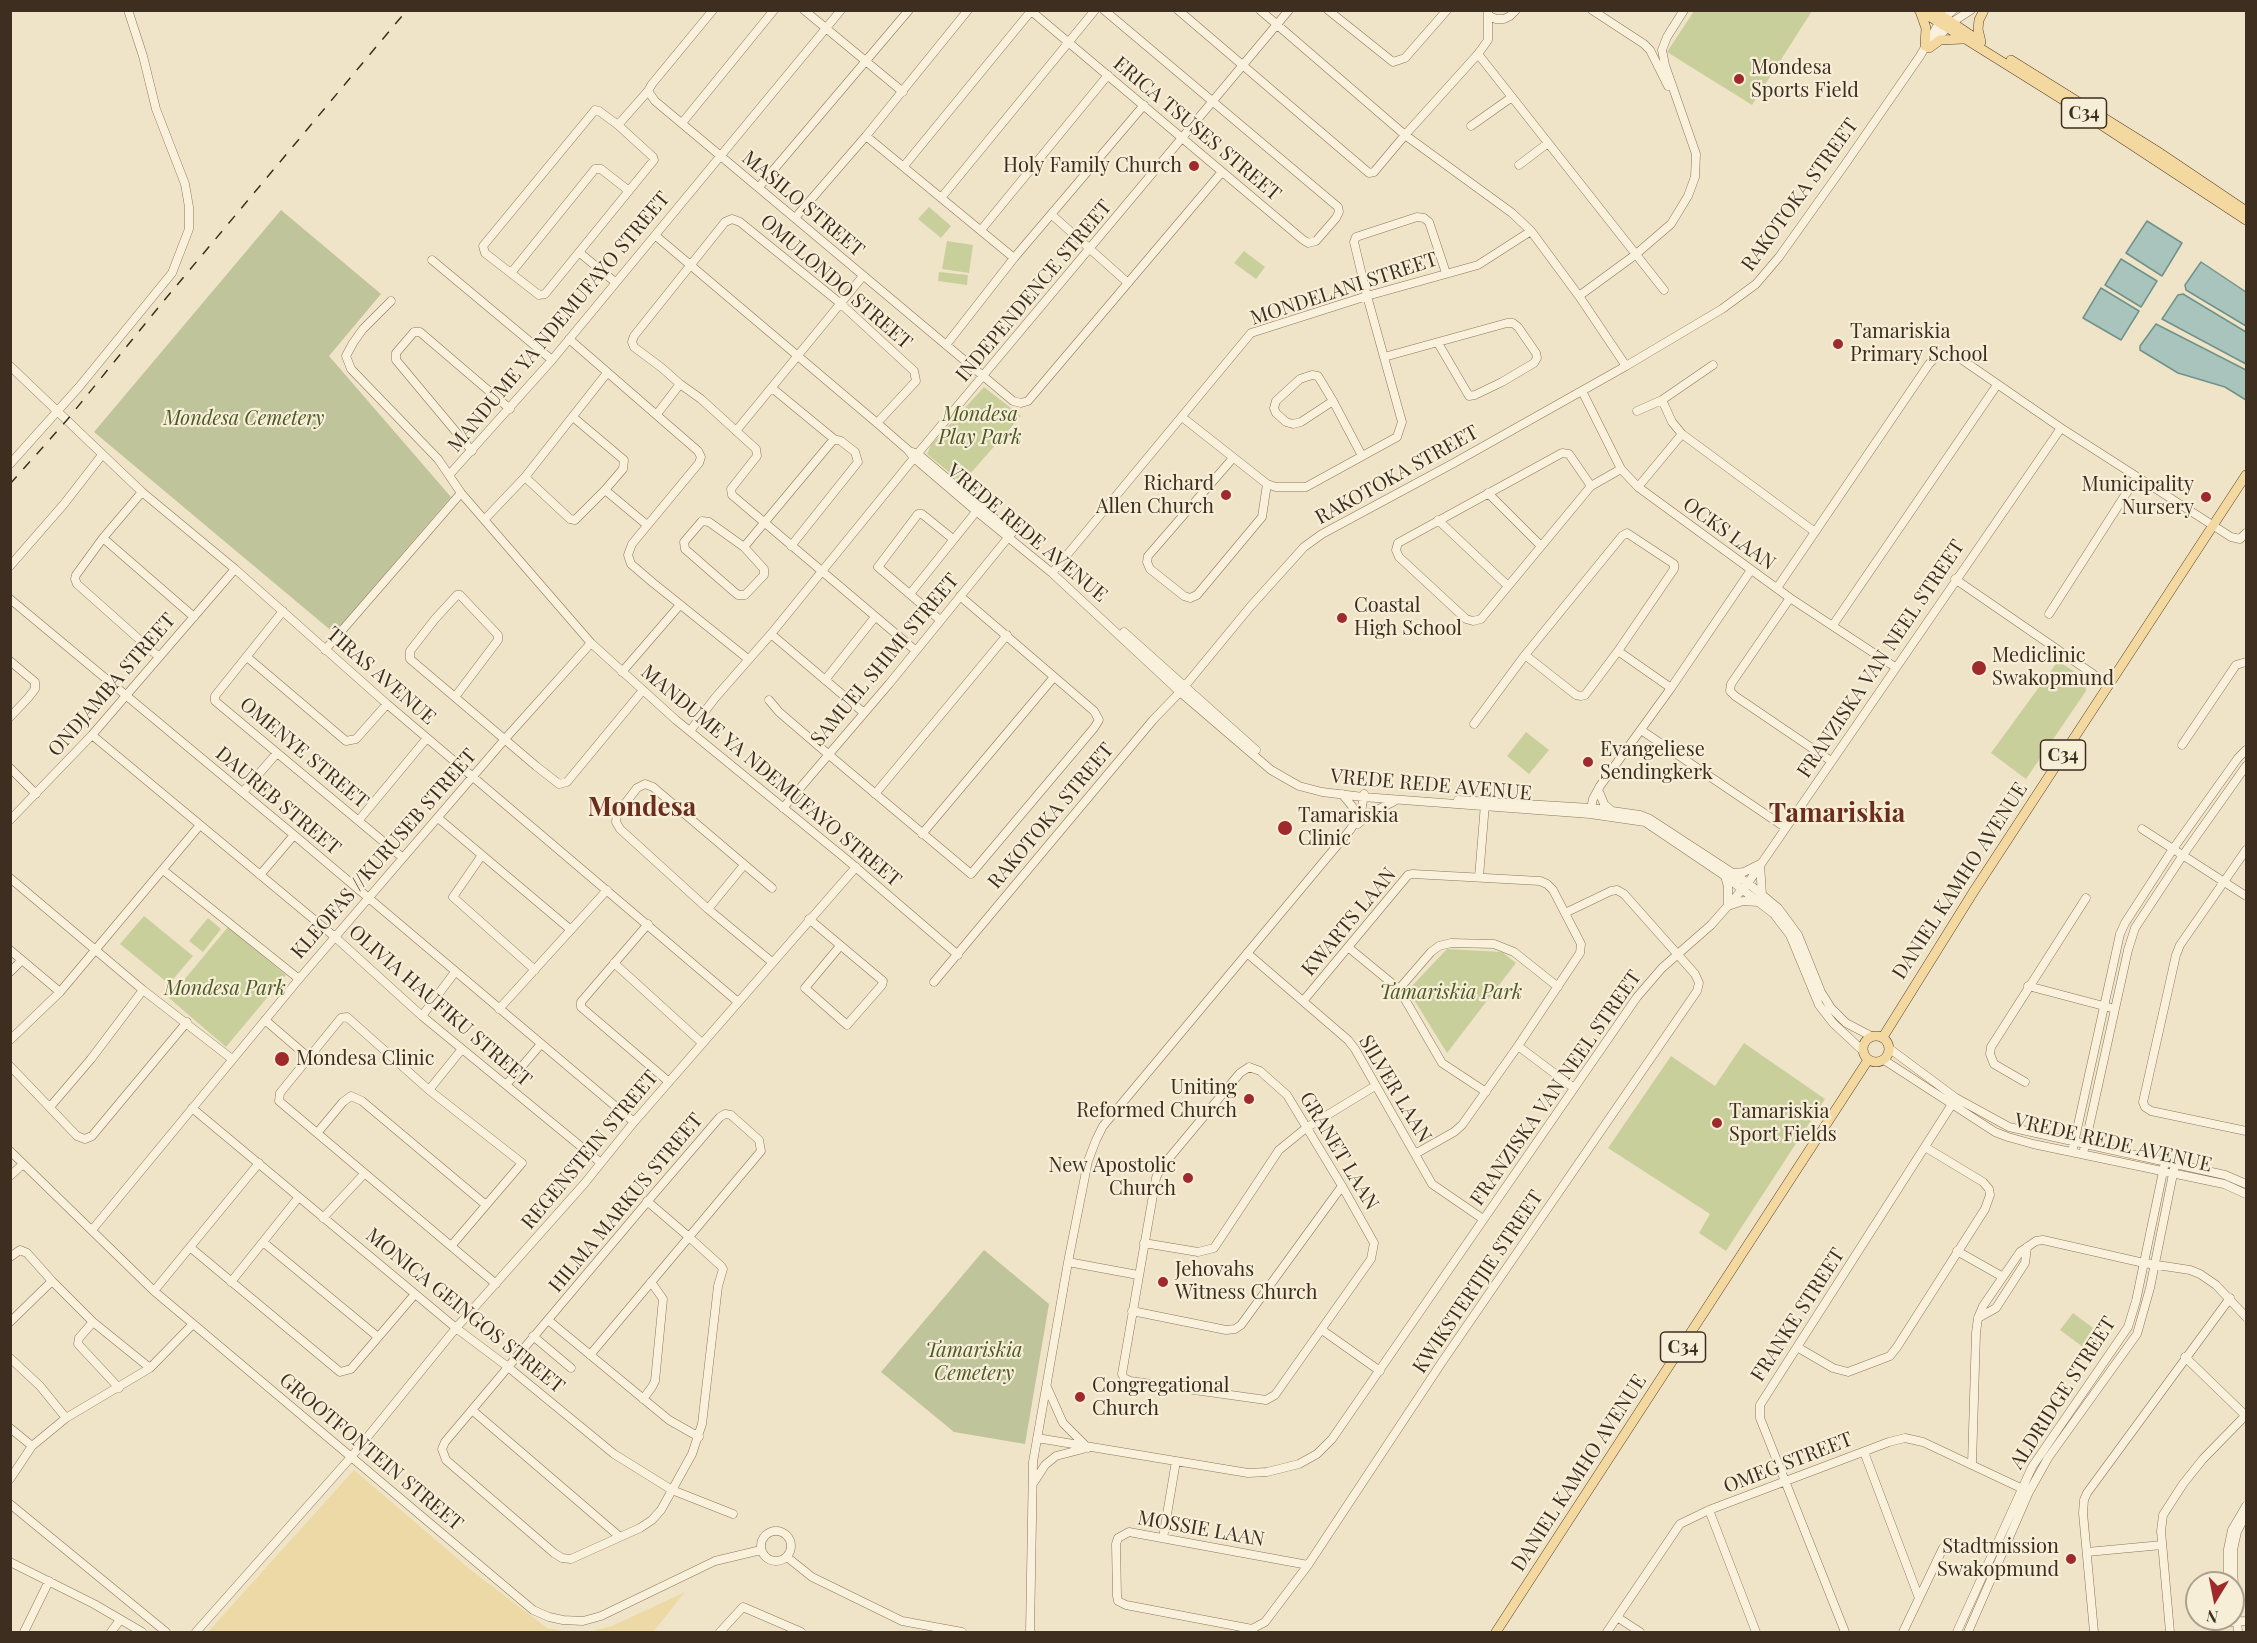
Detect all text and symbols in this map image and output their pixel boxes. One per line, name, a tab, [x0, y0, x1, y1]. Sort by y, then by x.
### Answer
street label: ERICA TSUSES STREET	[1108, 52, 1286, 206]
place label: Mondesa Sports Field	[1751, 56, 1859, 103]
marker: Mondesa Sports Field	[1732, 72, 1746, 86]
road number: C34	[2062, 98, 2106, 128]
street label: RAKOTOKA STREET	[1737, 114, 1863, 276]
street label: MASILO STREET	[737, 146, 869, 262]
place label: Holy Family Church	[1003, 154, 1182, 178]
marker: Holy Family Church	[1187, 159, 1201, 173]
street label: MANDUME YA NDEMUFAYO STREET	[443, 187, 675, 457]
street label: INDEPENDENCE STREET	[951, 195, 1117, 387]
street label: OMULONDO STREET	[755, 209, 917, 355]
street label: MONDELANI STREET	[1247, 247, 1441, 331]
place label: Tamariskia Primary School	[1850, 320, 1988, 367]
marker: Tamariskia Primary School	[1831, 337, 1845, 351]
park label: Mondesa Play Park	[938, 403, 1022, 450]
park label: Mondesa Cemetery	[164, 407, 324, 431]
street label: RAKOTOKA STREET	[1311, 420, 1483, 530]
street label: VREDE REDE AVENUE	[942, 459, 1112, 607]
place label: Richard Allen Church	[1096, 472, 1214, 519]
place label: Municipality Nursery	[2081, 473, 2194, 520]
marker: Richard Allen Church	[1219, 488, 1233, 502]
marker: Municipality Nursery	[2199, 490, 2213, 504]
street label: OCKS LAAN	[1678, 493, 1780, 575]
street label: FRANZISKA VAN NEEL STREET	[1792, 536, 1970, 782]
street label: SAMUEL SHIMI STREET	[806, 569, 964, 751]
place label: Coastal High School	[1354, 594, 1462, 641]
street label: ONDJAMBA STREET	[43, 608, 181, 762]
marker: Coastal High School	[1335, 611, 1349, 625]
street label: TIRAS AVENUE	[321, 622, 441, 730]
place label: Mediclinic Swakopmund	[1992, 644, 2114, 691]
marker: Mediclinic Swakopmund	[1970, 659, 1988, 677]
street label: MANDUME YA NDEMUFAYO STREET	[636, 660, 906, 892]
street label: OMENYE STREET	[235, 692, 373, 814]
street label: RAKOTOKA STREET	[983, 738, 1119, 894]
place label: Evangeliese Sendingkerk	[1600, 738, 1713, 785]
road number: C34	[2040, 740, 2086, 770]
street label: DAUREB STREET	[211, 742, 345, 860]
street label: KLEOFAS //KURUSEB STREET	[286, 744, 482, 964]
marker: Evangeliese Sendingkerk	[1581, 755, 1595, 769]
street label: VREDE REDE AVENUE	[1329, 764, 1533, 806]
street label: DANIEL KAMHO AVENUE	[1887, 778, 2033, 984]
district label: Mondesa	[588, 792, 696, 824]
district label: Tamariskia	[1769, 798, 1905, 830]
place label: Tamariskia Clinic	[1298, 804, 1398, 851]
marker: Tamariskia Clinic	[1276, 819, 1294, 837]
street label: KWARTS LAAN	[1297, 863, 1401, 981]
street label: OLIVIA HAUFIKU STREET	[344, 920, 536, 1092]
street label: FRANZISKA VAN NEEL STREET	[1465, 966, 1647, 1210]
park label: Mondesa Park	[164, 977, 286, 1001]
park label: Tamariskia Park	[1380, 981, 1522, 1005]
street label: SILVER LAAN	[1354, 1031, 1436, 1147]
place label: Mondesa Clinic	[296, 1047, 434, 1071]
marker: Mondesa Clinic	[273, 1050, 291, 1068]
street label: REGENSTEIN STREET	[517, 1066, 663, 1234]
place label: Uniting Reformed Church	[1076, 1076, 1237, 1123]
street label: GRANET LAAN	[1294, 1088, 1384, 1214]
marker: Uniting Reformed Church	[1242, 1092, 1256, 1106]
place label: Tamariskia Sport Fields	[1729, 1100, 1837, 1147]
street label: HILMA MARKUS STREET	[544, 1108, 708, 1298]
street label: VREDE REDE AVENUE	[2012, 1109, 2214, 1177]
marker: Tamariskia Sport Fields	[1710, 1116, 1724, 1130]
place label: New Apostolic Church	[1049, 1154, 1176, 1201]
marker: New Apostolic Church	[1181, 1171, 1195, 1185]
street label: KWIKSTERTJIE STREET	[1408, 1186, 1548, 1378]
street label: MONICA GEINGOS STREET	[361, 1223, 569, 1399]
street label: FRANKE STREET	[1746, 1244, 1850, 1386]
place label: Jehovahs Witness Church	[1175, 1258, 1318, 1305]
marker: Jehovahs Witness Church	[1156, 1275, 1170, 1289]
street label: ALDRIDGE STREET	[2005, 1312, 2121, 1474]
road number: C34	[1660, 1332, 1706, 1362]
park label: Tamariskia Cemetery	[926, 1339, 1022, 1386]
street label: GROOTFONTEIN STREET	[274, 1368, 468, 1536]
street label: DANIEL KAMHO AVENUE	[1506, 1370, 1652, 1576]
place label: Congregational Church	[1092, 1374, 1229, 1421]
marker: Congregational Church	[1073, 1390, 1087, 1404]
street label: OMEG STREET	[1720, 1427, 1856, 1499]
street label: MOSSIE LAAN	[1136, 1506, 1266, 1552]
place label: Stadtmission Swakopmund	[1937, 1535, 2059, 1582]
marker: Stadtmission Swakopmund	[2064, 1552, 2078, 1566]
north arrow	[2185, 1571, 2245, 1631]
text: N	[2205, 1606, 2220, 1629]

